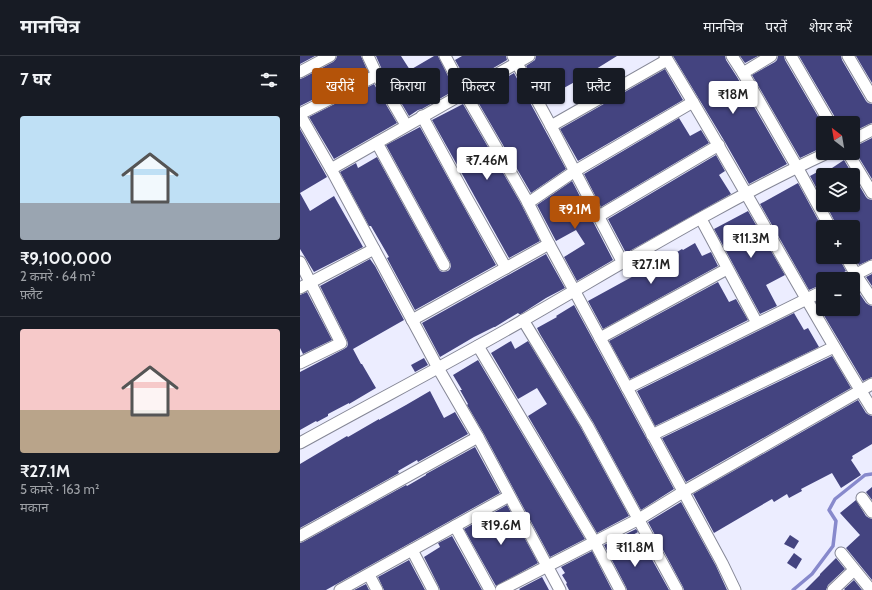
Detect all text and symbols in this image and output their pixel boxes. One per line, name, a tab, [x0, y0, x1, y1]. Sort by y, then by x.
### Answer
text: मानचित्र	[20, 15, 80, 38]
text: मानचित्र	[703, 18, 743, 36]
text: परतें	[765, 18, 787, 36]
text: शेयर करें	[809, 18, 852, 36]
chip: खरीदें	[312, 68, 368, 104]
chip: किराया	[376, 68, 440, 104]
chip: फ़िल्टर	[448, 68, 509, 104]
chip: नया	[517, 68, 565, 104]
chip: फ़्लैट	[573, 68, 625, 104]
text: 7 घर	[20, 69, 51, 89]
icon: filters	[258, 69, 280, 91]
pin: ₹18M	[709, 81, 757, 115]
text: ₹18M	[718, 86, 748, 102]
north arrow	[816, 116, 860, 160]
map controls	[816, 116, 860, 316]
icon: home	[114, 142, 186, 214]
pin: ₹7.46M	[454, 147, 520, 181]
text: ₹7.46M	[466, 152, 508, 168]
button: layers	[816, 168, 860, 212]
pin: ₹9.1M	[547, 196, 603, 230]
text: ₹9.1M	[559, 201, 591, 217]
button: +	[816, 220, 860, 264]
pin: ₹11.3M	[718, 225, 784, 259]
text: ₹11.3M	[732, 230, 770, 246]
text: ₹9,100,000	[20, 248, 112, 268]
pin: ₹27.1M	[618, 251, 684, 285]
text: ₹27.1M	[632, 256, 670, 272]
text: 2 कमरे · 64 m²	[20, 268, 95, 284]
button: −	[816, 272, 860, 316]
text: फ़्लैट	[20, 286, 43, 302]
icon: home	[114, 355, 186, 427]
text: ₹27.1M	[20, 461, 70, 481]
text: 5 कमरे · 163 m²	[20, 481, 99, 497]
text: मकान	[20, 499, 48, 515]
pin: ₹19.6M	[468, 512, 534, 546]
text: ₹19.6M	[481, 517, 521, 533]
pin: ₹11.8M	[602, 534, 668, 568]
text: ₹11.8M	[616, 539, 654, 555]

